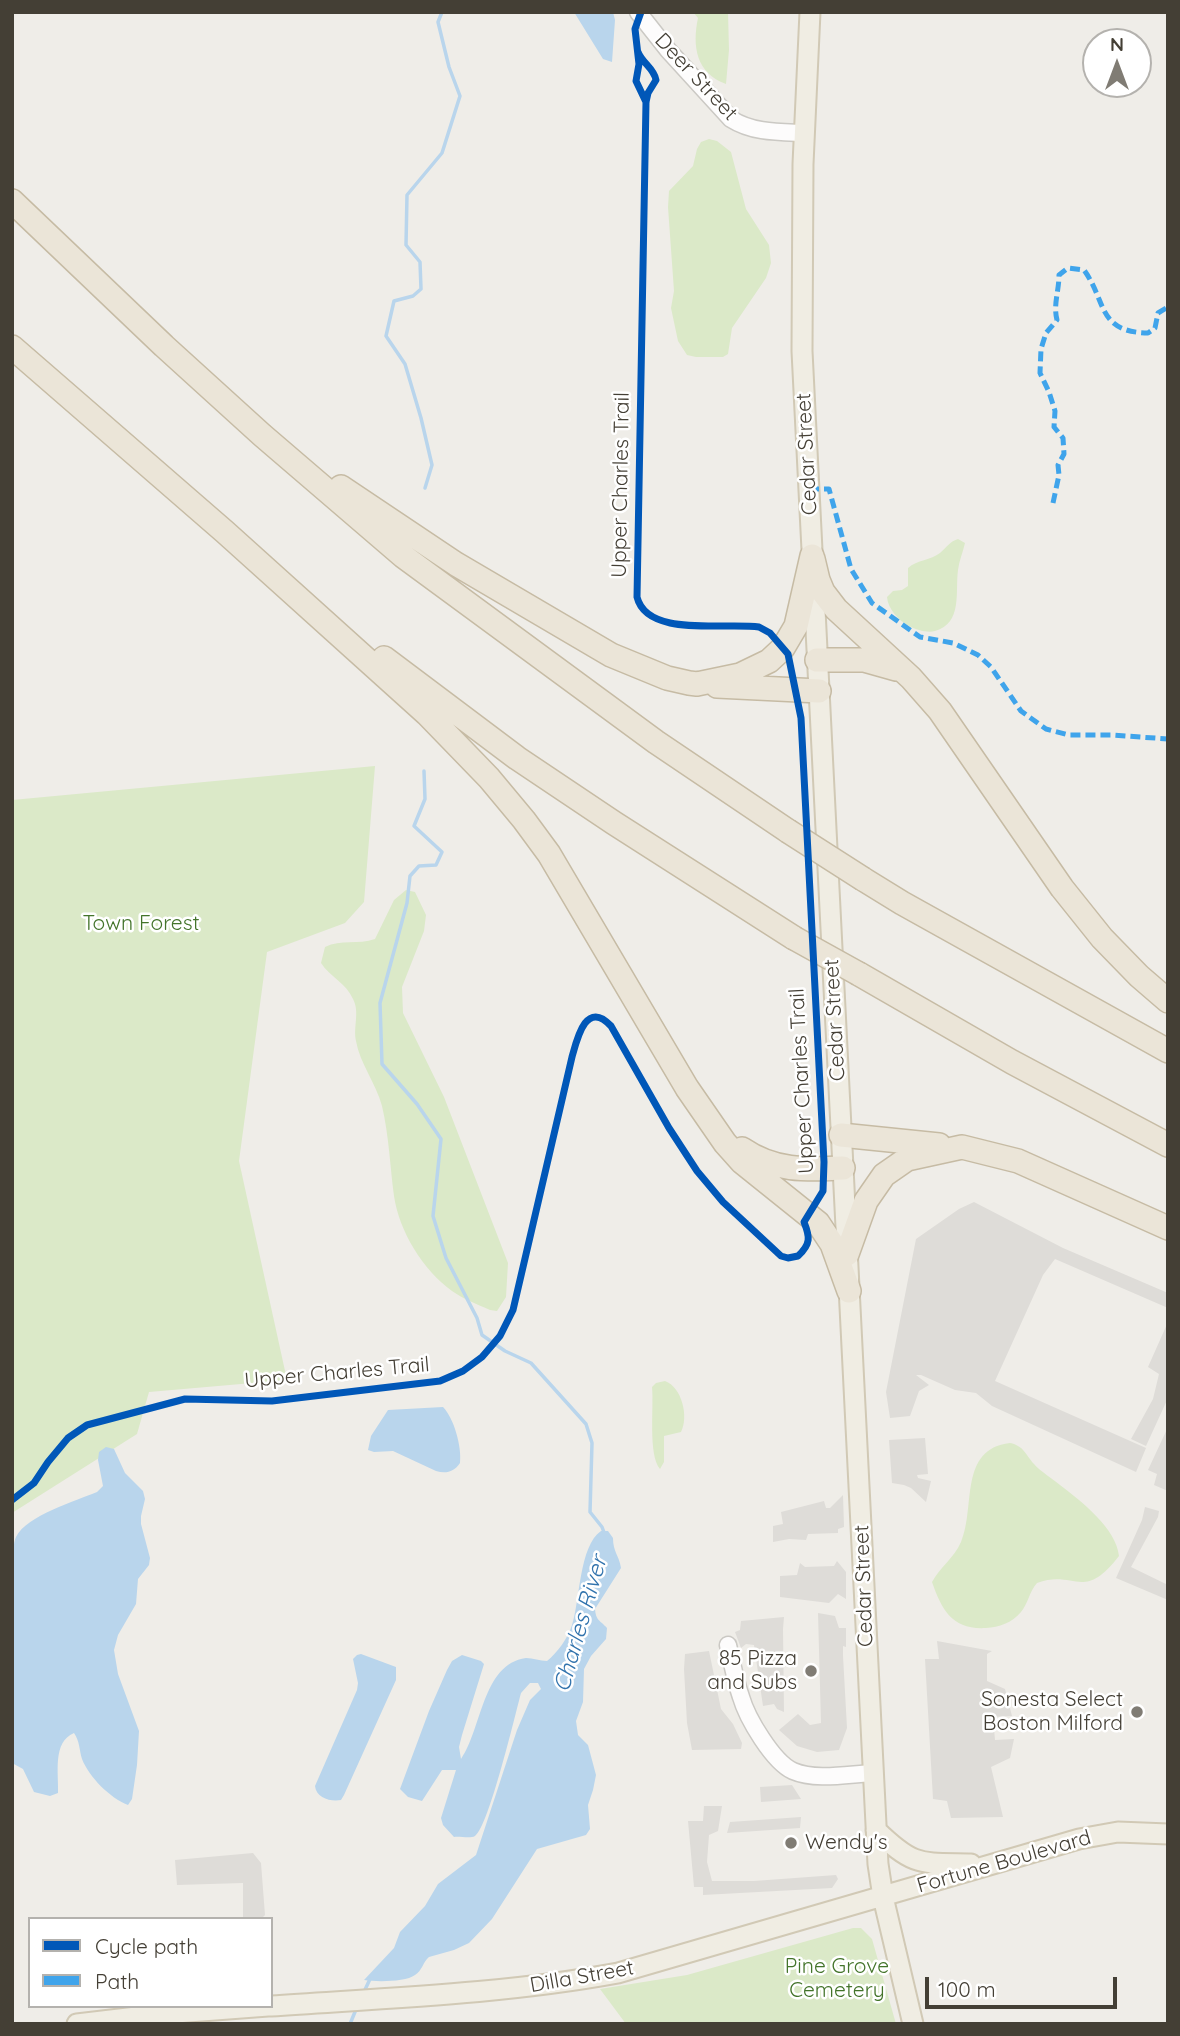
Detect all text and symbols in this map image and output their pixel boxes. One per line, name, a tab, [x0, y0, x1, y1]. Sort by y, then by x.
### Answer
street label: Deer Street	[649, 28, 743, 126]
north arrow	[1082, 28, 1152, 98]
text: N	[1110, 32, 1124, 56]
street label: Upper Charles Trail	[607, 392, 635, 578]
street label: Cedar Street	[791, 392, 823, 516]
park label: Town Forest	[82, 911, 200, 937]
street label: Cedar Street	[819, 958, 851, 1082]
street label: Upper Charles Trail	[785, 988, 819, 1174]
street label: Upper Charles Trail	[243, 1352, 431, 1394]
street label: Cedar Street	[849, 1524, 879, 1648]
water label: Charles River	[548, 1553, 614, 1695]
place label: 85 Pizza and Subs	[707, 1646, 797, 1696]
marker: 85 Pizza and Subs	[803, 1663, 819, 1679]
place label: Sonesta Select Boston Milford	[981, 1687, 1123, 1737]
marker: Sonesta Select Boston Milford	[1129, 1704, 1145, 1720]
street label: Fortune Boulevard	[914, 1825, 1094, 1899]
place label: Wendy's	[805, 1830, 888, 1856]
marker: Wendy's	[783, 1835, 799, 1851]
legend	[28, 1917, 273, 2008]
text: Cycle path	[95, 1933, 198, 1959]
park label: Pine Grove Cemetery	[785, 1954, 889, 2004]
street label: Dilla Street	[528, 1955, 636, 1999]
scale bar	[928, 1962, 1120, 2006]
text: Path	[95, 1968, 139, 1994]
text: 100 m	[938, 1976, 996, 2002]

